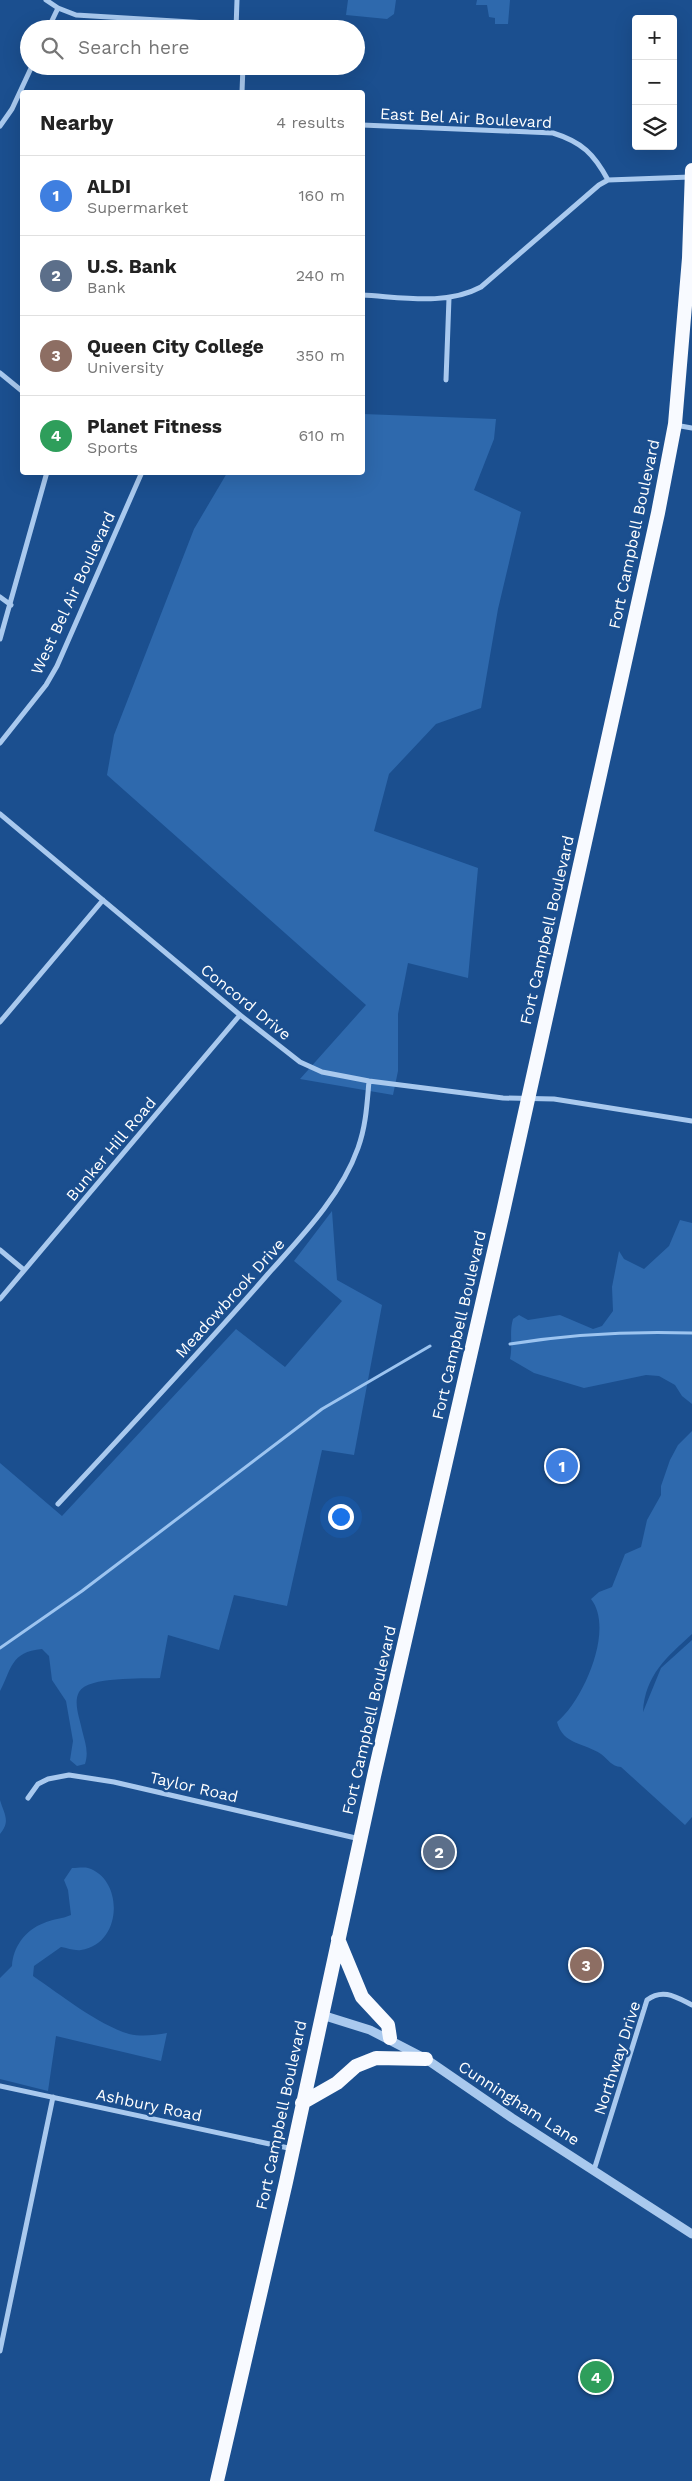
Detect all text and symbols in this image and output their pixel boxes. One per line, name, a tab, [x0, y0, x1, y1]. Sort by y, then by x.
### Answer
map controls	[632, 15, 677, 150]
button: +	[632, 15, 677, 60]
search box	[20, 20, 365, 75]
icon: search	[38, 34, 66, 62]
text: Search here	[78, 36, 189, 59]
button: −	[632, 60, 677, 105]
street label: East Bel Air Boulevard	[379, 104, 553, 132]
button: layers	[632, 105, 677, 150]
text: Nearby	[40, 110, 113, 135]
text: 4 results	[276, 113, 345, 132]
text: ALDI	[87, 175, 131, 198]
text: 1	[53, 186, 59, 205]
text: 160 m	[298, 186, 345, 205]
text: Supermarket	[87, 198, 188, 217]
text: U.S. Bank	[87, 255, 176, 278]
text: 2	[51, 266, 61, 285]
text: 240 m	[296, 266, 345, 285]
text: Bank	[87, 278, 125, 297]
text: Queen City College	[87, 335, 264, 358]
text: 3	[51, 346, 61, 365]
text: 350 m	[296, 346, 345, 365]
text: University	[87, 358, 164, 377]
text: Planet Fitness	[87, 415, 222, 438]
text: 4	[51, 426, 61, 445]
text: 610 m	[298, 426, 345, 445]
text: Sports	[87, 438, 138, 457]
street label: Fort Campbell Boulevard	[605, 438, 663, 630]
street label: West Bel Air Boulevard	[27, 509, 119, 677]
street label: Fort Campbell Boulevard	[516, 834, 578, 1026]
street label: Concord Drive	[197, 960, 295, 1044]
street label: Bunker Hill Road	[62, 1093, 160, 1205]
street label: Fort Campbell Boulevard	[428, 1229, 490, 1421]
street label: Meadowbrook Drive	[171, 1234, 289, 1362]
pin: 1	[546, 1447, 578, 1485]
your location	[328, 1504, 354, 1530]
street label: Fort Campbell Boulevard	[338, 1624, 400, 1816]
street label: Taylor Road	[148, 1768, 240, 1806]
pin: 2	[423, 1833, 455, 1871]
pin: 3	[570, 1946, 602, 1984]
street label: Northway Drive	[590, 1999, 644, 2117]
street label: Fort Campbell Boulevard	[252, 2019, 310, 2211]
street label: Cunningham Lane	[455, 2057, 583, 2149]
street label: Ashbury Road	[94, 2085, 204, 2125]
pin: 4	[580, 2358, 612, 2396]

